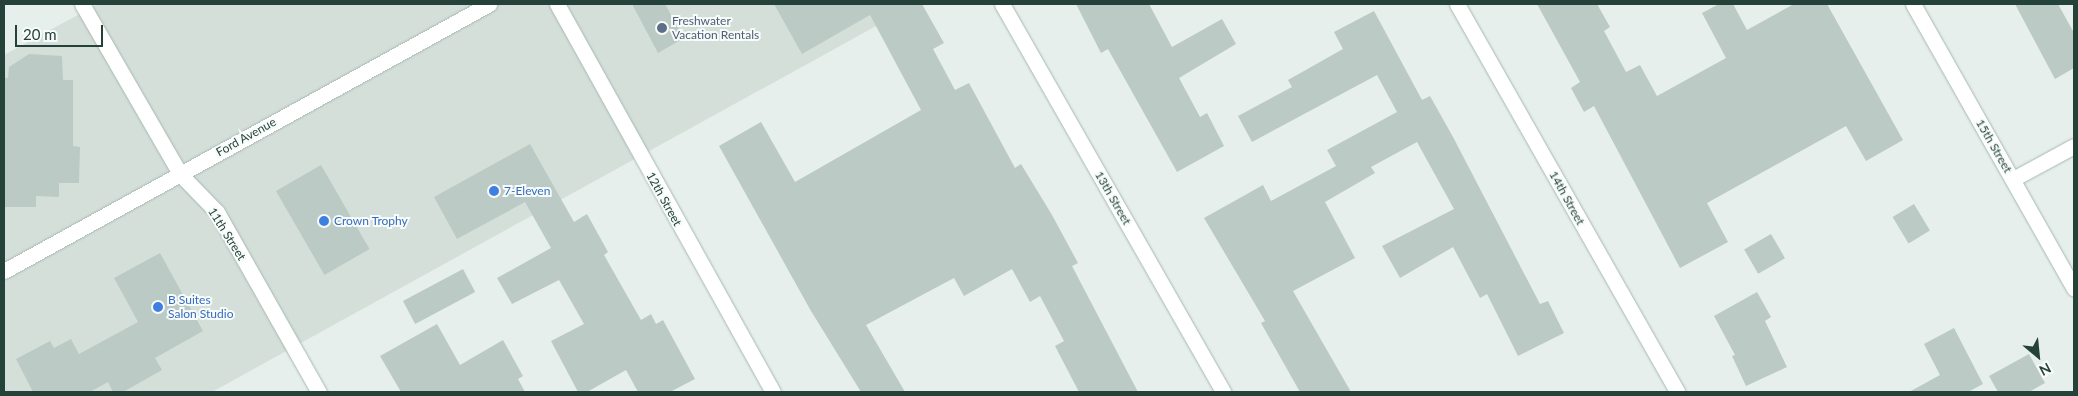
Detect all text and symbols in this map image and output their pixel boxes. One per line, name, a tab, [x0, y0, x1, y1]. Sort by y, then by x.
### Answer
place label: Freshwater Vacation Rentals	[672, 14, 759, 42]
scale bar	[18, 15, 105, 47]
marker: Freshwater Vacation Rentals	[656, 22, 668, 34]
text: 20 m	[23, 25, 57, 43]
street label: Ford Avenue	[213, 115, 279, 159]
street label: 15th Street	[1973, 117, 2015, 175]
street label: 14th Street	[1546, 168, 1588, 228]
street label: 12th Street	[643, 169, 685, 229]
street label: 13th Street	[1092, 169, 1134, 227]
place label: 7-Eleven	[504, 184, 550, 198]
marker: 7-Eleven	[488, 185, 500, 197]
street label: 11th Street	[205, 205, 249, 263]
place label: Crown Trophy	[334, 214, 408, 228]
marker: Crown Trophy	[318, 215, 330, 227]
place label: B Suites Salon Studio	[168, 293, 233, 321]
marker: B Suites Salon Studio	[152, 301, 164, 313]
north arrow	[2013, 331, 2063, 381]
text: N	[2037, 360, 2054, 380]

